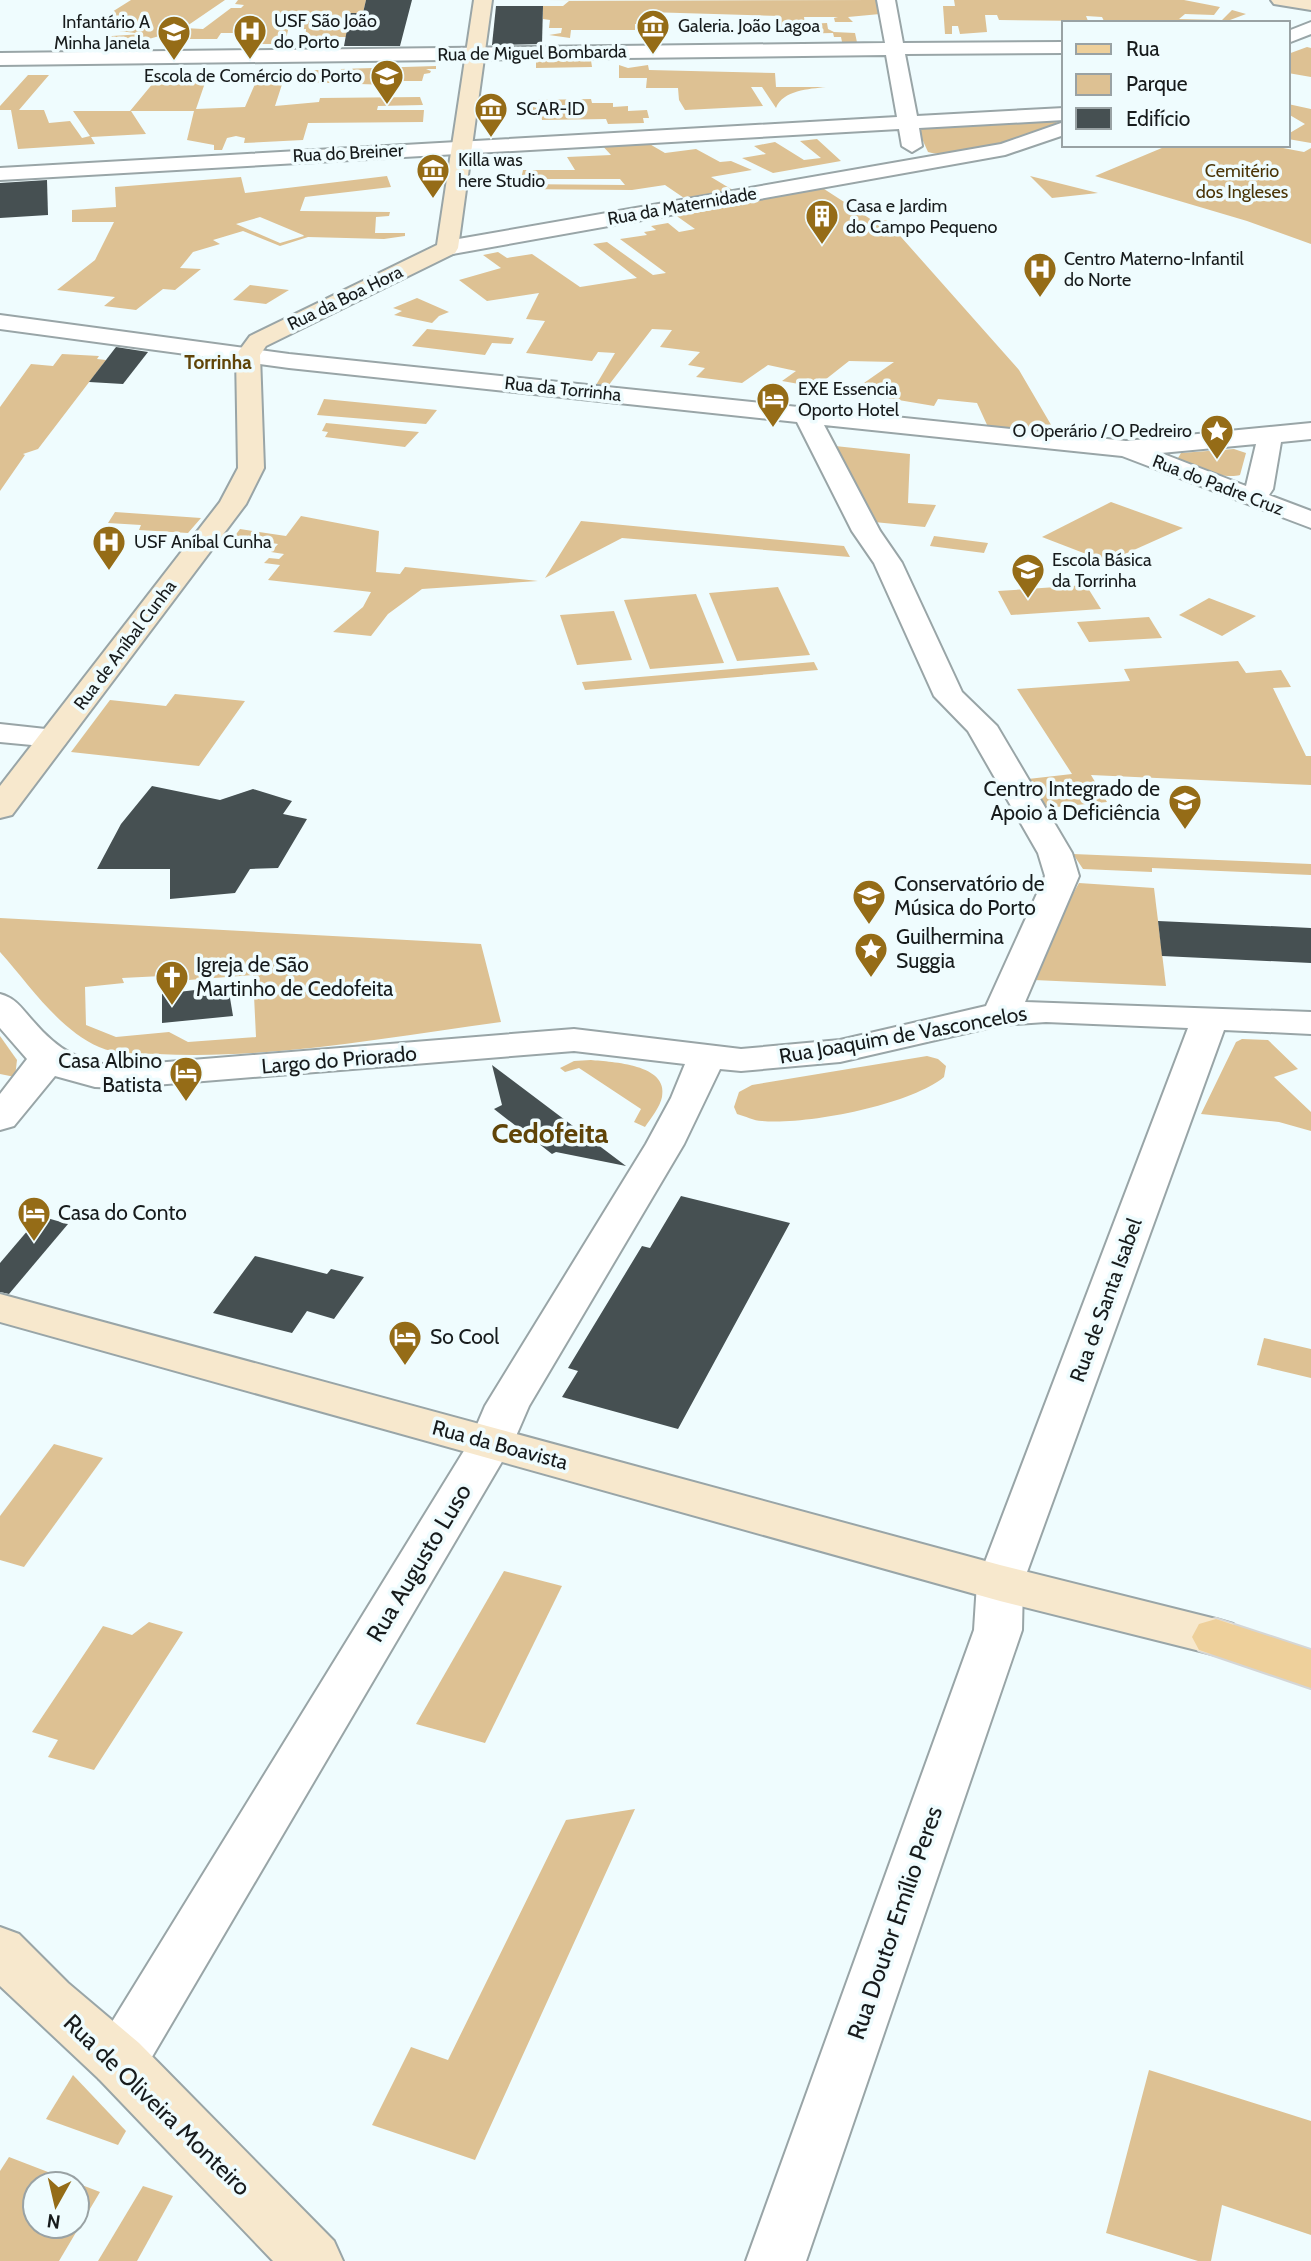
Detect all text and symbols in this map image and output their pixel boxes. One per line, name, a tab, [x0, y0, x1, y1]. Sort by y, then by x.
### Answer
museum icon: Galeria. João Lagoa	[634, 7, 672, 56]
place label: USF São João do Porto	[274, 10, 377, 53]
place label: Infantário A Minha Janela	[54, 11, 150, 54]
hospital icon: USF São João do Porto	[231, 12, 269, 61]
school or university icon: Infantário A Minha Janela	[155, 13, 193, 62]
place label: Galeria. João Lagoa	[678, 15, 820, 37]
legend	[1062, 21, 1290, 147]
text: Rua	[1126, 36, 1160, 61]
street label: Rua de Miguel Bombarda	[437, 40, 627, 66]
school or university icon: Escola de Comércio do Porto	[368, 57, 406, 106]
place label: Escola de Comércio do Porto	[144, 65, 362, 87]
text: Parque	[1126, 71, 1188, 96]
museum icon: SCAR-ID	[472, 90, 510, 139]
place label: SCAR-ID	[516, 98, 585, 120]
text: Edifício	[1126, 106, 1190, 131]
street label: Rua do Breiner	[292, 139, 404, 167]
place label: Killa was here Studio	[458, 149, 545, 192]
museum icon: Killa was here Studio	[414, 151, 452, 200]
park label: Cemitério dos Ingleses	[1196, 160, 1288, 203]
street label: Rua da Maternidade	[606, 182, 758, 230]
place label: Casa e Jardim do Campo Pequeno	[846, 195, 997, 238]
building icon: Casa e Jardim do Campo Pequeno	[803, 197, 841, 246]
place label: Centro Materno-Infantil do Norte	[1064, 248, 1245, 291]
hospital icon: Centro Materno-Infantil do Norte	[1021, 250, 1059, 299]
street label: Rua da Boa Hora	[284, 260, 406, 335]
district label: Torrinha	[184, 351, 252, 374]
street label: Rua da Torrinha	[504, 372, 623, 406]
place label: EXE Essencia Oporto Hotel	[798, 378, 900, 421]
hotel icon: EXE Essencia Oporto Hotel	[754, 380, 792, 429]
place icon: O Operário / O Pedreiro	[1198, 412, 1236, 461]
place label: O Operário / O Pedreiro	[1013, 420, 1192, 442]
street label: Rua do Padre Cruz	[1149, 450, 1287, 520]
hospital icon: USF Aníbal Cunha	[90, 523, 128, 572]
place label: USF Aníbal Cunha	[134, 531, 272, 553]
place label: Escola Básica da Torrinha	[1052, 549, 1152, 592]
school or university icon: Escola Básica da Torrinha	[1009, 551, 1047, 600]
street label: Rua de Aníbal Cunha	[69, 576, 181, 714]
place label: Centro Integrado de Apoio à Deficiência	[983, 776, 1160, 825]
school or university icon: Centro Integrado de Apoio à Deficiência	[1166, 782, 1204, 831]
place label: Conservatório de Música do Porto	[894, 871, 1045, 920]
school or university icon: Conservatório de Música do Porto	[850, 877, 888, 926]
place label: Guilhermina Suggia	[896, 924, 1004, 973]
place icon: Guilhermina Suggia	[852, 930, 890, 979]
place label: Igreja de São Martinho de Cedofeita	[196, 952, 393, 1001]
church icon: Igreja de São Martinho de Cedofeita	[153, 958, 191, 1007]
street label: Rua Joaquim de Vasconcelos	[777, 1000, 1029, 1069]
street label: Largo do Priorado	[260, 1040, 418, 1079]
place label: Casa Albino Batista	[58, 1048, 162, 1097]
hotel icon: Casa Albino Batista	[167, 1054, 205, 1103]
district label: Cedofeita	[491, 1116, 609, 1150]
hotel icon: Casa do Conto	[15, 1194, 53, 1243]
place label: Casa do Conto	[58, 1200, 187, 1225]
street label: Rua de Santa Isabel	[1064, 1215, 1147, 1385]
hotel icon: So Cool	[386, 1318, 424, 1367]
place label: So Cool	[430, 1324, 499, 1349]
street label: Rua da Boavista	[430, 1414, 571, 1475]
street label: Rua Augusto Luso	[360, 1478, 477, 1647]
street label: Rua Doutor Emílio Peres	[841, 1802, 948, 2043]
street label: Rua de Oliveira Monteiro	[58, 2008, 257, 2201]
north arrow	[21, 2170, 91, 2240]
text: N	[45, 2209, 62, 2234]

